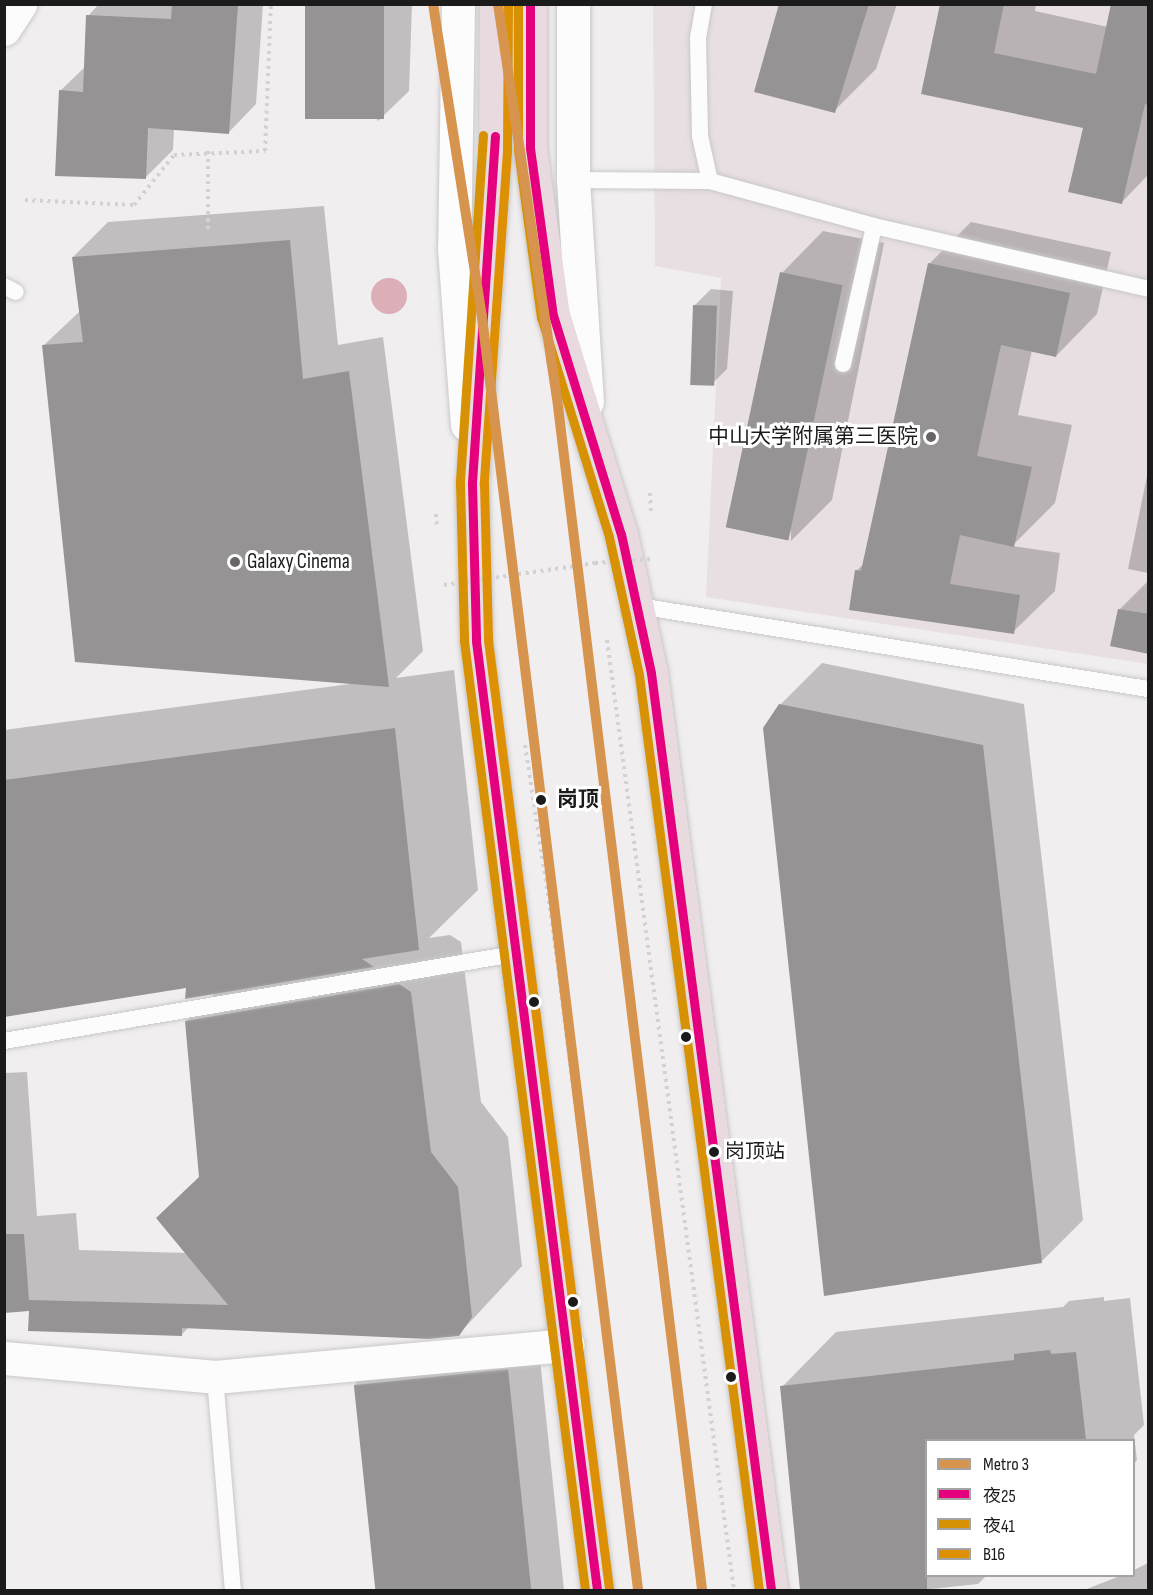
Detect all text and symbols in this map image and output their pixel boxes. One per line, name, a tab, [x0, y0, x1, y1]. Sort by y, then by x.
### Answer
place label: 中山大学附属第三医院	[708, 424, 918, 450]
marker: 中山大学附属第三医院	[922, 428, 940, 446]
place label: Galaxy Cinema	[247, 549, 350, 575]
marker: Galaxy Cinema	[228, 555, 242, 569]
place label: 岗顶	[557, 787, 599, 813]
marker: 岗顶	[530, 789, 552, 811]
unlabelled marker	[528, 996, 540, 1008]
unlabelled marker	[680, 1031, 692, 1043]
place label: 岗顶站	[725, 1140, 785, 1164]
marker: 岗顶站	[708, 1146, 720, 1158]
unlabelled marker	[567, 1296, 579, 1308]
unlabelled marker	[725, 1371, 737, 1383]
legend	[925, 1439, 1135, 1577]
text: Metro 3	[983, 1454, 1029, 1475]
text: 夜25	[983, 1486, 1016, 1507]
text: 夜41	[983, 1516, 1015, 1537]
text: B16	[983, 1544, 1005, 1565]

